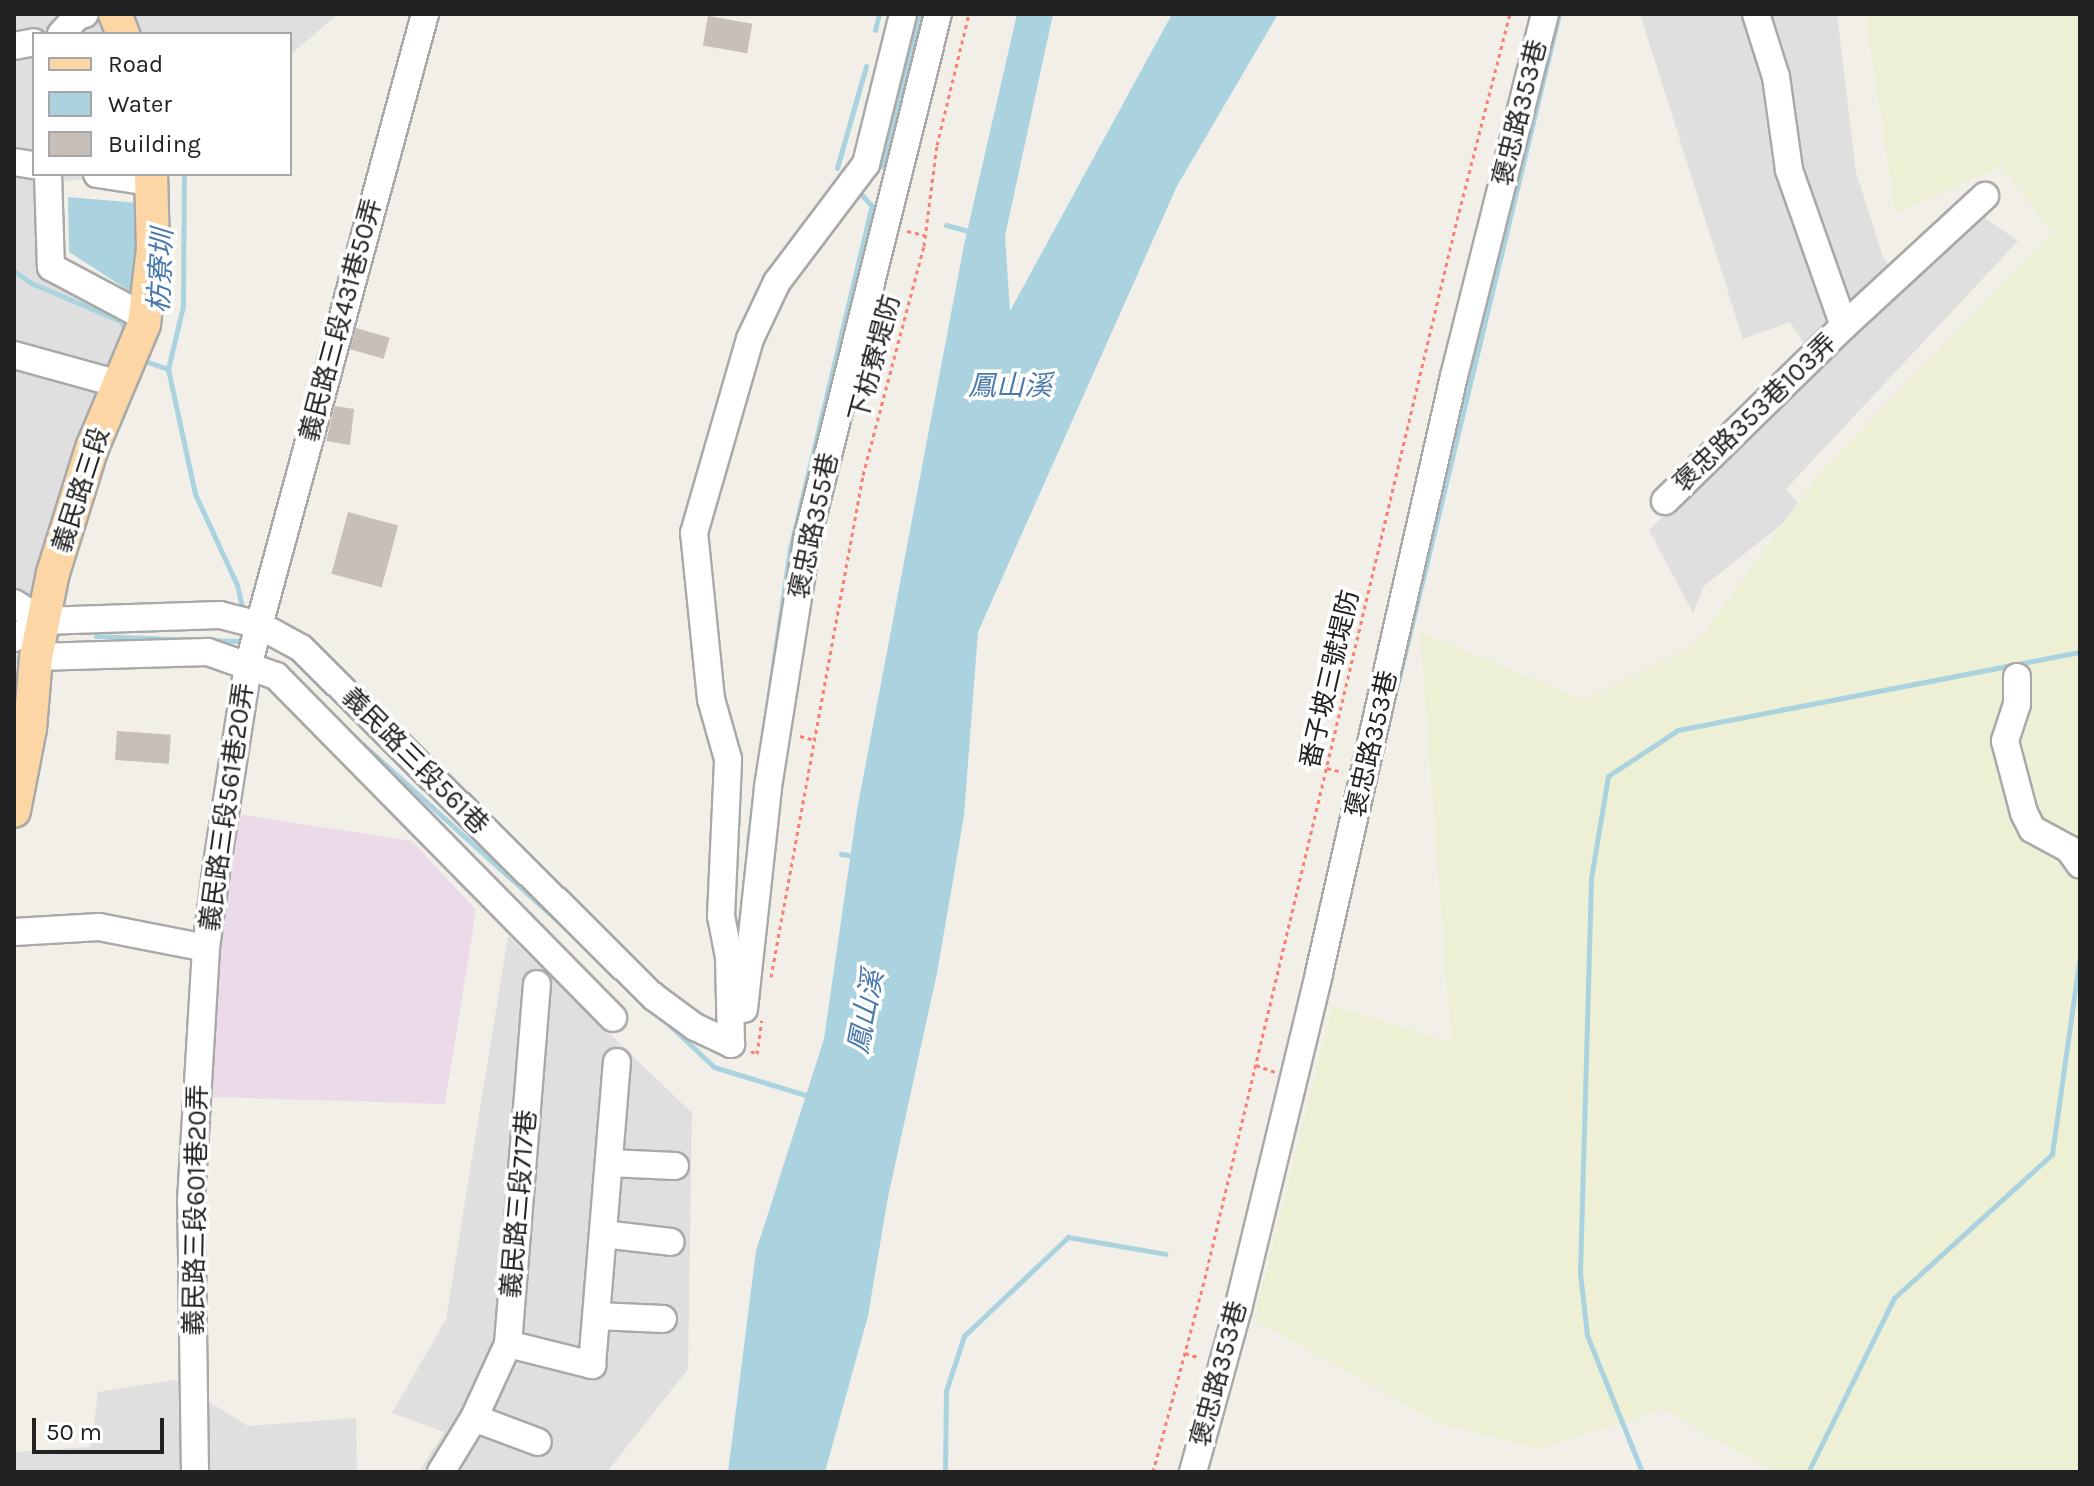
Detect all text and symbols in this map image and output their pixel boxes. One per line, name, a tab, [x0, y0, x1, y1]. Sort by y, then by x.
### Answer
legend	[32, 32, 292, 176]
street label: 褒忠路353巷	[1487, 37, 1553, 189]
text: Road	[108, 50, 163, 78]
text: Water	[108, 90, 172, 118]
text: Building	[108, 130, 201, 158]
street label: 義民路三段431巷50弄	[294, 195, 388, 445]
water label: 枋寮圳	[142, 228, 180, 314]
street label: 下枋寮堤防	[843, 291, 907, 425]
street label: 褒忠路353巷103弄	[1667, 327, 1843, 499]
water label: 鳳山溪	[968, 369, 1052, 403]
street label: 義民路三段	[46, 423, 116, 557]
street label: 褒忠路355巷	[783, 450, 845, 602]
street label: 番子坡三號堤防	[1294, 587, 1366, 771]
street label: 褒忠路353巷	[1340, 668, 1404, 820]
street label: 義民路三段561巷20弄	[194, 681, 260, 933]
street label: 義民路三段561巷	[335, 681, 495, 841]
water label: 鳳山溪	[841, 968, 891, 1056]
street label: 義民路三段601巷20弄	[178, 1084, 214, 1336]
street label: 義民路三段717巷	[495, 1108, 543, 1300]
street label: 褒忠路353巷	[1185, 1298, 1253, 1450]
scale bar	[36, 1402, 168, 1452]
text: 50 m	[46, 1418, 102, 1446]

